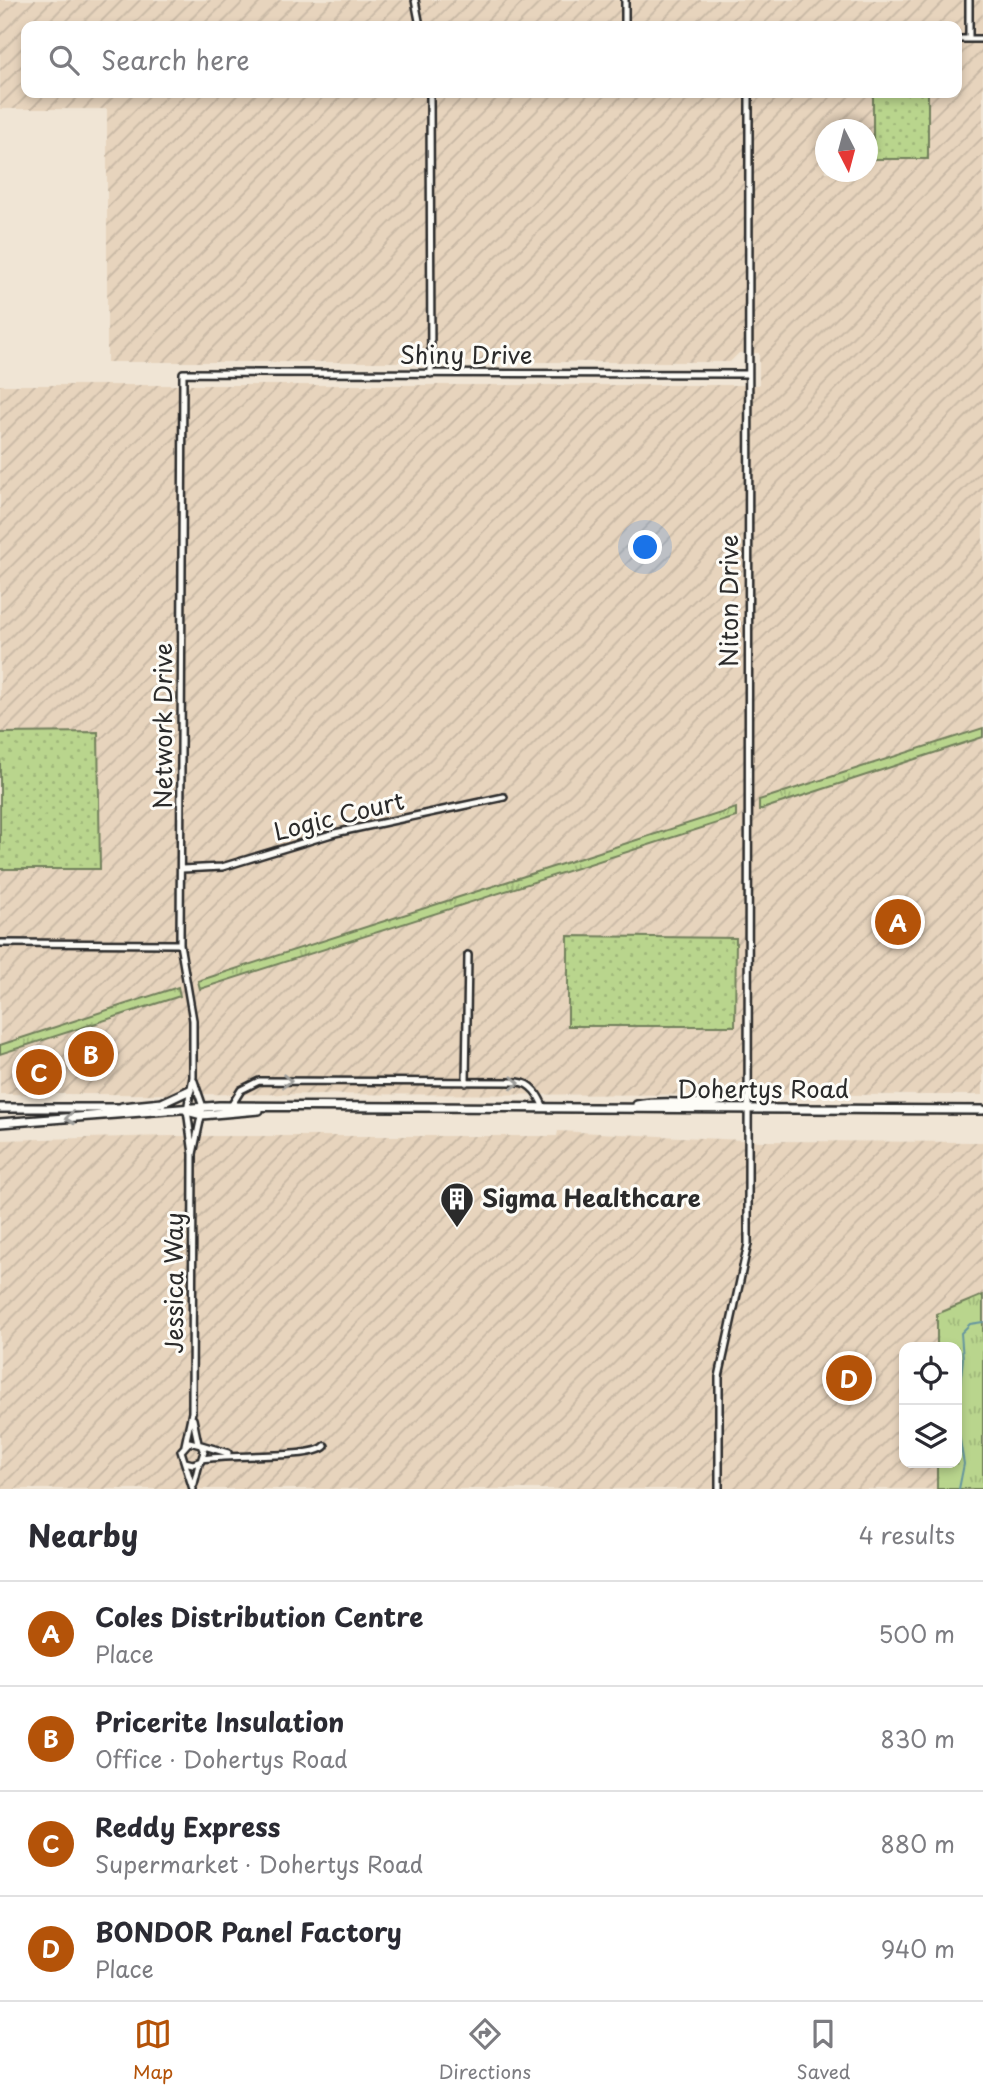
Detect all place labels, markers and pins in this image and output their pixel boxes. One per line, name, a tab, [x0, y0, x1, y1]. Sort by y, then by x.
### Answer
pin: A	[875, 896, 921, 948]
pin: B	[68, 1028, 114, 1080]
pin: C	[16, 1046, 62, 1098]
place label: Sigma Healthcare	[482, 1179, 701, 1215]
building icon: Sigma Healthcare	[438, 1180, 476, 1229]
pin: D	[826, 1352, 872, 1404]

